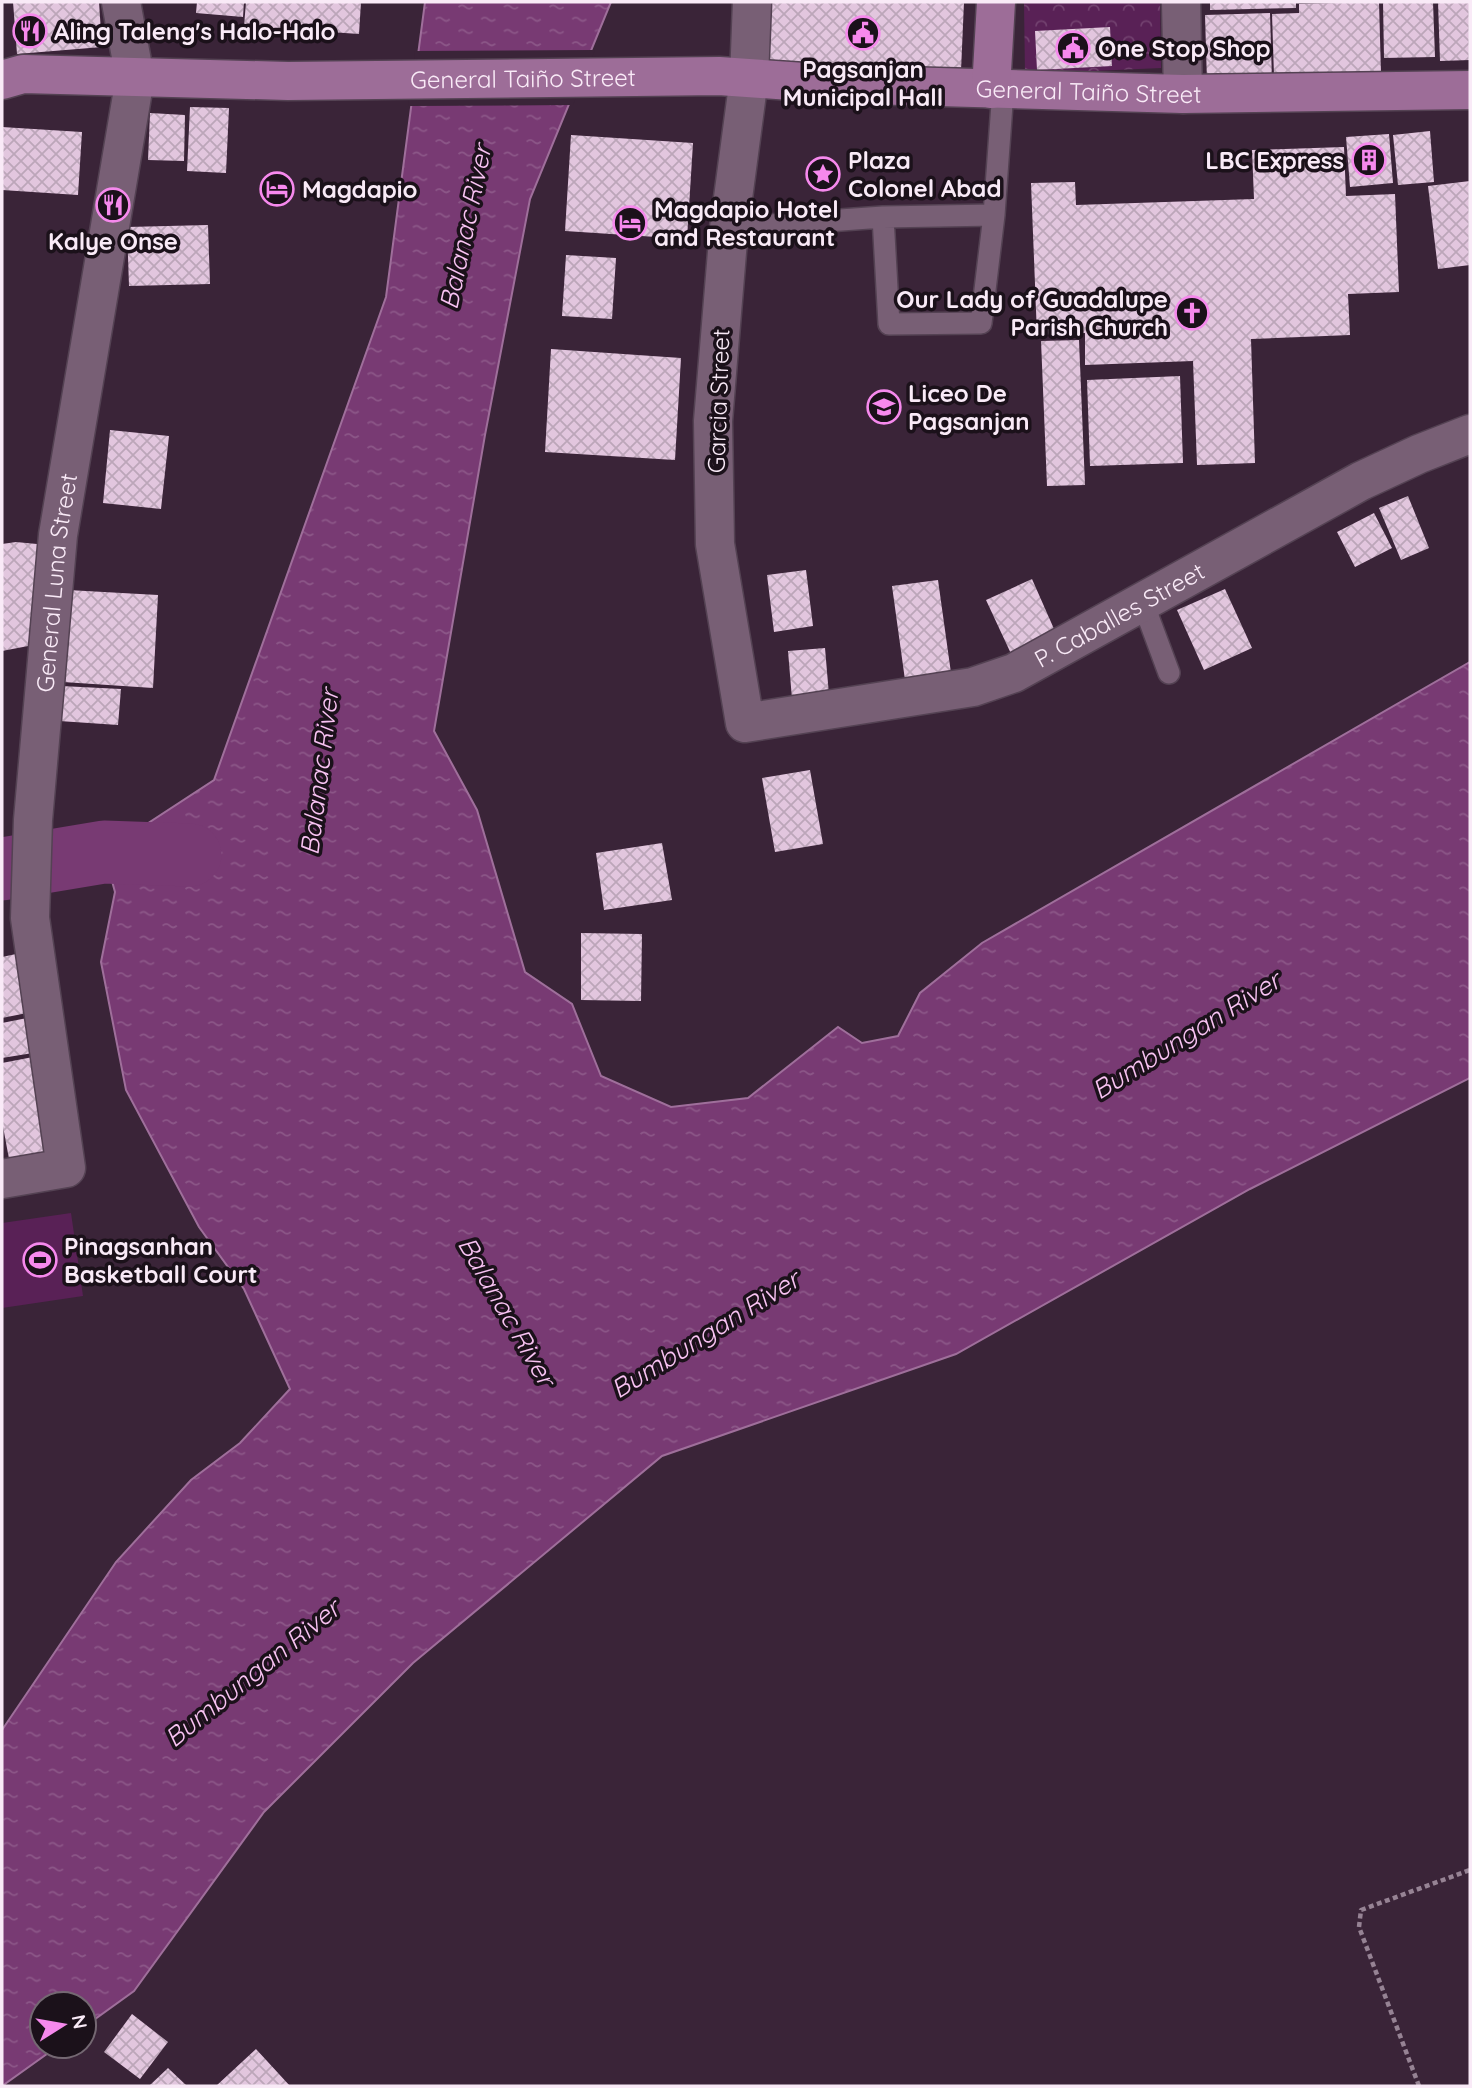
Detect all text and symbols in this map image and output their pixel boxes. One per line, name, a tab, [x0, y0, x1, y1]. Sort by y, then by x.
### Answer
restaurant icon: Aling Taleng's Halo-Halo	[11, 12, 49, 50]
public building icon: Pagsanjan Municipal Hall	[844, 14, 882, 52]
place label: Aling Taleng's Halo-Halo	[54, 16, 336, 46]
public building icon: One Stop Shop	[1054, 29, 1092, 67]
place label: One Stop Shop	[1098, 33, 1271, 63]
place label: Pagsanjan Municipal Hall	[783, 54, 943, 112]
street label: General Taiño Street	[410, 62, 636, 95]
street label: General Taiño Street	[975, 73, 1202, 109]
water label: Balanac River	[431, 139, 499, 312]
building icon: LBC Express	[1350, 141, 1388, 179]
place label: Plaza Colonel Abad	[848, 145, 1001, 203]
place label: LBC Express	[1205, 145, 1344, 175]
place icon: Plaza Colonel Abad	[804, 155, 842, 193]
hotel icon: Magdapio	[258, 170, 296, 208]
place label: Magdapio	[302, 174, 417, 204]
restaurant icon: Kalye Onse	[94, 186, 132, 224]
place label: Magdapio Hotel and Restaurant	[654, 194, 839, 252]
hotel icon: Magdapio Hotel and Restaurant	[611, 204, 649, 242]
place label: Kalye Onse	[48, 226, 178, 256]
place label: Our Lady of Guadalupe Parish Church	[896, 284, 1168, 342]
church icon: Our Lady of Guadalupe Parish Church	[1173, 294, 1211, 332]
street label: Garcia Street	[700, 328, 736, 474]
place label: Liceo De Pagsanjan	[908, 378, 1030, 436]
school or university icon: Liceo De Pagsanjan	[865, 388, 903, 426]
street label: General Luna Street	[29, 471, 83, 694]
street label: P. Caballes Street	[1029, 556, 1210, 674]
water label: Balanac River	[292, 684, 346, 857]
water label: Bumbungan River	[1086, 962, 1289, 1106]
water label: Balanac River	[451, 1230, 565, 1394]
place label: Pinagsanhan Basketball Court	[64, 1231, 258, 1289]
sports icon: Pinagsanhan Basketball Court	[21, 1241, 59, 1279]
water label: Bumbungan River	[605, 1261, 808, 1405]
water label: Bumbungan River	[158, 1590, 349, 1754]
north arrow	[28, 1990, 98, 2060]
text: N	[67, 2013, 93, 2031]

